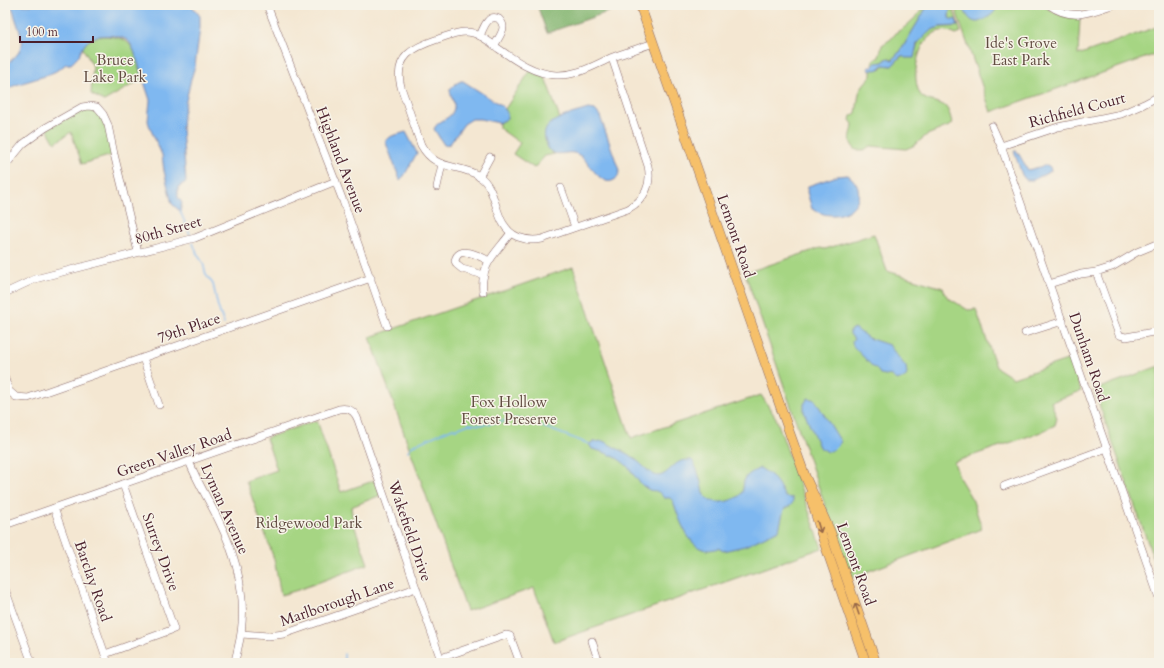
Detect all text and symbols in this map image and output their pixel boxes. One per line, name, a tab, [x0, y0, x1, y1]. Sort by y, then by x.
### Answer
scale bar	[20, 18, 93, 44]
text: 100 m	[26, 24, 59, 40]
park label: Ide's Grove East Park	[985, 33, 1057, 70]
park label: Bruce Lake Park	[83, 50, 147, 87]
street label: Richfield Court	[1027, 87, 1128, 132]
street label: Highland Avenue	[311, 104, 371, 216]
street label: Lemont Road	[712, 192, 760, 280]
street label: 80th Street	[132, 211, 204, 249]
street label: 79th Place	[155, 308, 223, 348]
street label: Dunham Road	[1064, 310, 1114, 404]
park label: Fox Hollow Forest Preserve	[461, 392, 557, 429]
street label: Green Valley Road	[114, 424, 234, 482]
street label: Lyman Avenue	[196, 460, 254, 558]
street label: Wakefield Drive	[383, 477, 437, 584]
street label: Surrey Drive	[138, 510, 184, 594]
park label: Ridgewood Park	[256, 513, 362, 533]
street label: Lemont Road	[832, 520, 880, 608]
one-way arrow	[816, 521, 823, 534]
street label: Barclay Road	[70, 538, 116, 624]
street label: Marlborough Lane	[277, 573, 397, 631]
one-way arrow	[853, 603, 860, 616]

